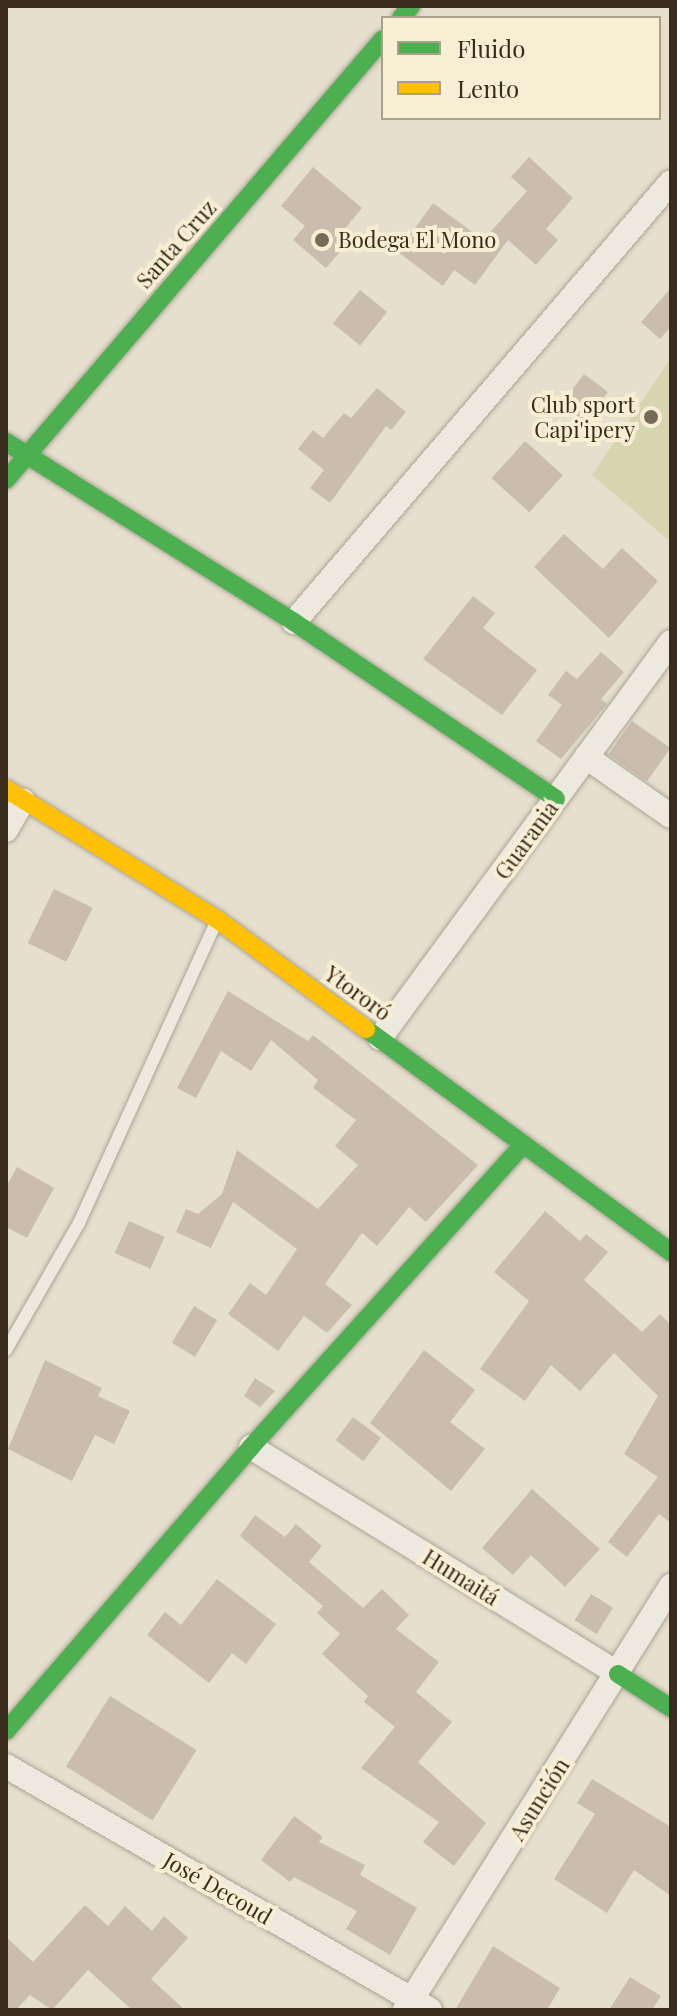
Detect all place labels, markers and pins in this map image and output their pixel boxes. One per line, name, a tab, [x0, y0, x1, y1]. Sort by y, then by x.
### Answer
place label: Bodega El Mono	[338, 227, 497, 253]
marker: Bodega El Mono	[313, 231, 331, 249]
place label: Club sport Capi'ipery	[531, 391, 635, 442]
marker: Club sport Capi'ipery	[642, 408, 660, 426]

